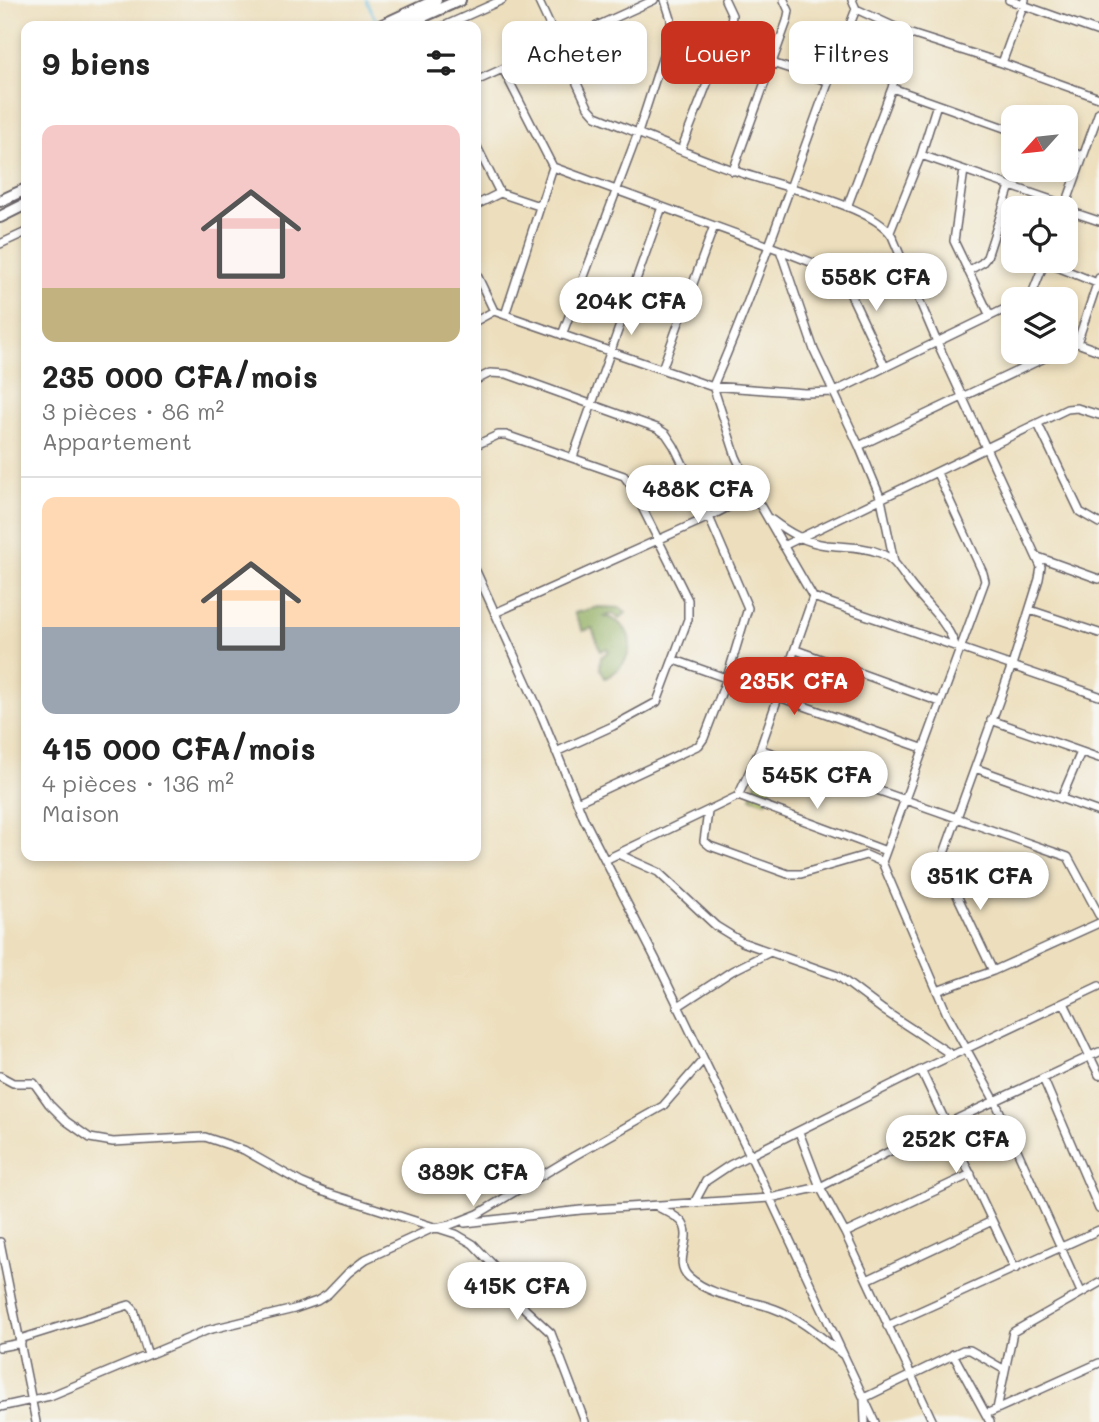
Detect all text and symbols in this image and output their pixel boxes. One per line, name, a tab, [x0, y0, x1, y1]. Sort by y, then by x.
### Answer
chip: Acheter	[502, 21, 647, 84]
chip: Louer	[661, 21, 775, 84]
chip: Filtres	[789, 21, 913, 84]
text: 9 biens	[42, 43, 150, 83]
icon: filters	[422, 44, 460, 82]
north arrow	[1001, 105, 1078, 182]
map controls	[1001, 105, 1078, 364]
icon: home	[188, 171, 314, 297]
button: locate	[1001, 196, 1078, 273]
pin: 558K CFA	[804, 254, 948, 313]
text: 558K CFA	[821, 261, 931, 291]
pin: 204K CFA	[559, 278, 703, 337]
text: 204K CFA	[575, 285, 687, 315]
button: layers	[1001, 287, 1078, 364]
text: 235 000 CFA/mois	[42, 356, 318, 396]
text: 3 pièces · 86 m²	[42, 396, 224, 426]
text: Appartement	[42, 426, 192, 456]
pin: 488K CFA	[626, 466, 770, 525]
text: 488K CFA	[642, 473, 754, 503]
icon: home	[188, 543, 314, 669]
pin: 235K CFA	[722, 658, 866, 717]
text: 235K CFA	[739, 665, 849, 695]
text: 415 000 CFA/mois	[42, 728, 316, 768]
pin: 545K CFA	[745, 752, 889, 811]
text: 545K CFA	[762, 759, 872, 789]
text: 4 pièces · 136 m²	[42, 768, 234, 798]
text: Maison	[42, 798, 119, 828]
pin: 351K CFA	[908, 852, 1052, 912]
text: 351K CFA	[927, 860, 1033, 890]
pin: 252K CFA	[884, 1116, 1028, 1175]
text: 252K CFA	[902, 1123, 1010, 1153]
pin: 389K CFA	[401, 1148, 545, 1208]
text: 389K CFA	[418, 1156, 528, 1186]
pin: 415K CFA	[445, 1262, 589, 1322]
text: 415K CFA	[463, 1270, 571, 1300]

